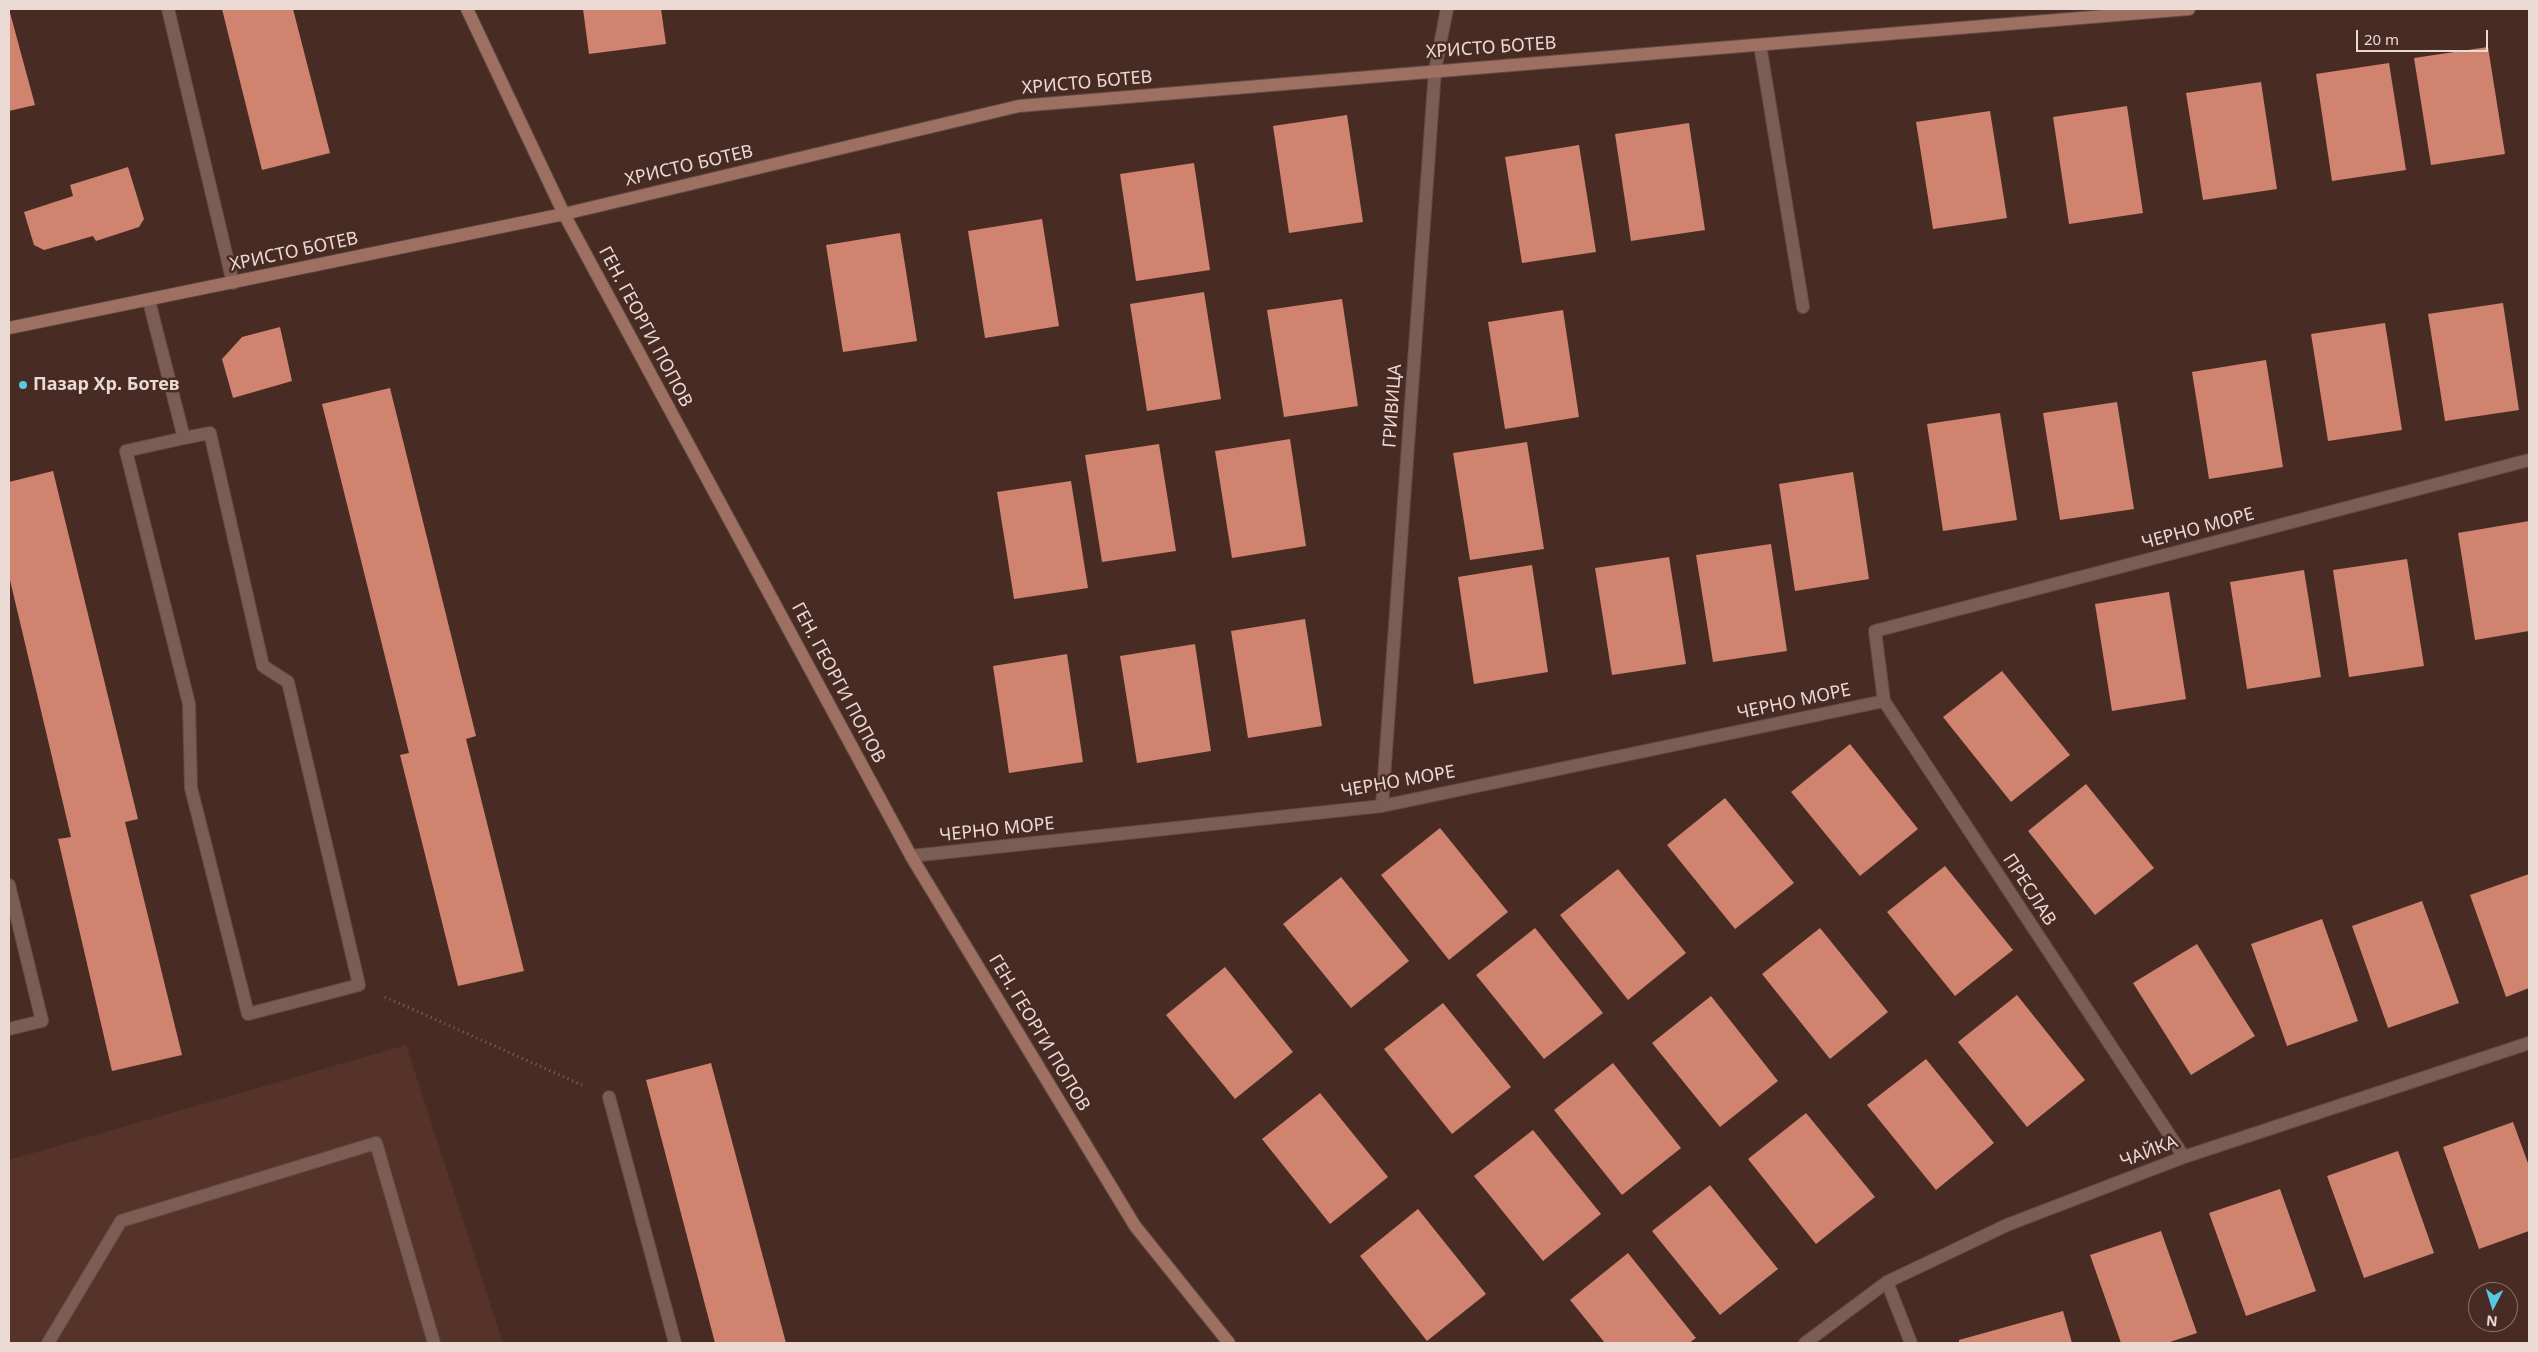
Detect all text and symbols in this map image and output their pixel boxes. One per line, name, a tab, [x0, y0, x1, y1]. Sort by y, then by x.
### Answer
scale bar	[2358, 20, 2490, 52]
text: 20 m	[2364, 29, 2399, 49]
street label: ХРИСТО БОТЕВ	[1425, 33, 1557, 63]
street label: ХРИСТО БОТЕВ	[1021, 67, 1153, 99]
street label: ХРИСТО БОТЕВ	[623, 141, 755, 191]
street label: ХРИСТО БОТЕВ	[228, 228, 360, 276]
street label: ГЕН. ГЕОРГИ ПОПОВ	[594, 243, 696, 411]
street label: ГРИВИЦА	[1379, 363, 1407, 449]
place label: Пазар Хр. Ботев	[33, 374, 180, 396]
marker: Пазар Хр. Ботев	[17, 379, 29, 391]
street label: ЧЕРНО МОРЕ	[2139, 504, 2257, 554]
street label: ГЕН. ГЕОРГИ ПОПОВ	[787, 599, 889, 767]
street label: ЧЕРНО МОРЕ	[1735, 679, 1853, 725]
street label: ЧЕРНО МОРЕ	[1339, 761, 1457, 803]
street label: ЧЕРНО МОРЕ	[938, 813, 1056, 847]
street label: ПРЕСЛАВ	[1998, 850, 2060, 930]
street label: ГЕН. ГЕОРГИ ПОПОВ	[984, 951, 1094, 1115]
street label: ЧАЙКА	[2117, 1131, 2181, 1173]
north arrow	[2468, 1282, 2518, 1332]
text: N	[2485, 1311, 2498, 1331]

